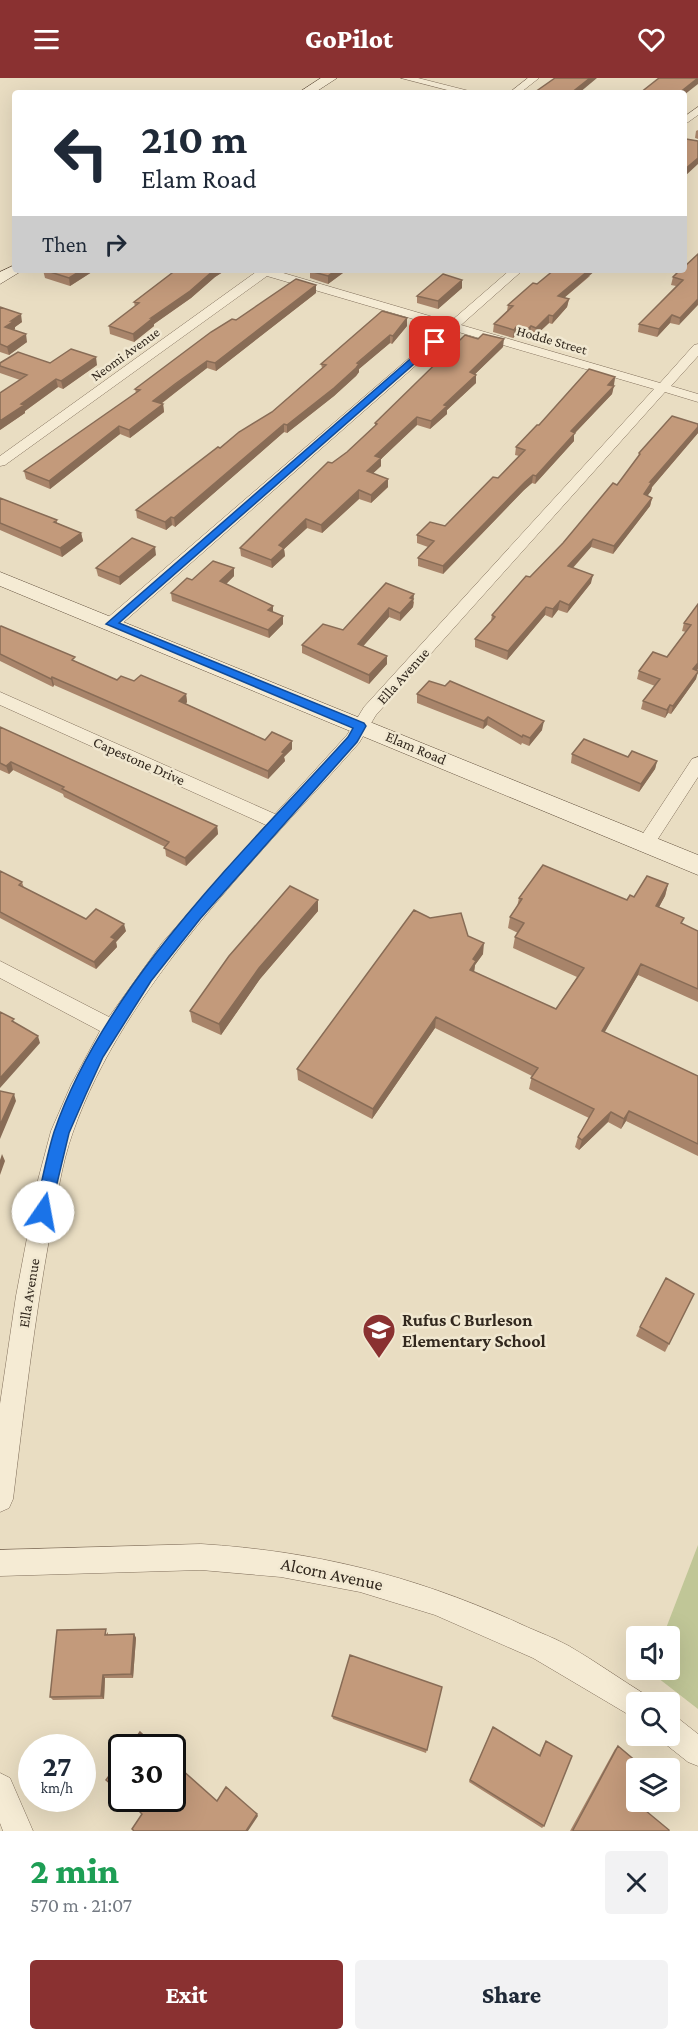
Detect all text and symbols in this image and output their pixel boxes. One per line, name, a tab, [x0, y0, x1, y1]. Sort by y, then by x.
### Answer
icon: menu	[30, 23, 63, 56]
icon: heart	[635, 23, 668, 56]
text: GoPilot	[305, 24, 393, 54]
icon: left	[42, 114, 120, 192]
text: 210 m	[141, 115, 247, 162]
text: Elam Road	[141, 164, 257, 194]
icon: right	[99, 228, 132, 261]
text: Then	[42, 232, 87, 257]
pin	[409, 316, 460, 367]
street label: Hodde Street	[515, 322, 589, 358]
street label: Neomi Avenue	[88, 324, 162, 384]
icon: arrive	[418, 325, 451, 358]
street label: Ella Avenue	[374, 644, 433, 707]
street label: Elam Road	[383, 728, 449, 768]
street label: Capestone Drive	[90, 734, 188, 789]
position arrow	[11, 1180, 75, 1244]
street label: Ella Avenue	[16, 1257, 42, 1329]
place label: Rufus C Burleson Elementary School	[402, 1310, 546, 1351]
school or university icon: Rufus C Burleson Elementary School	[361, 1312, 397, 1359]
street label: Alcorn Avenue	[279, 1553, 385, 1595]
map controls	[626, 1626, 680, 1812]
button: sound	[626, 1626, 680, 1680]
button: search	[626, 1692, 680, 1746]
speed limit sign: 30	[108, 1734, 186, 1812]
text: 27	[42, 1749, 72, 1782]
button: layers	[626, 1758, 680, 1812]
text: km/h	[41, 1780, 73, 1796]
text: 2 min	[30, 1851, 119, 1891]
button: close	[605, 1851, 668, 1914]
text: 570 m · 21:07	[30, 1894, 132, 1916]
button: Exit	[30, 1960, 343, 2029]
button: Share	[355, 1960, 668, 2029]

